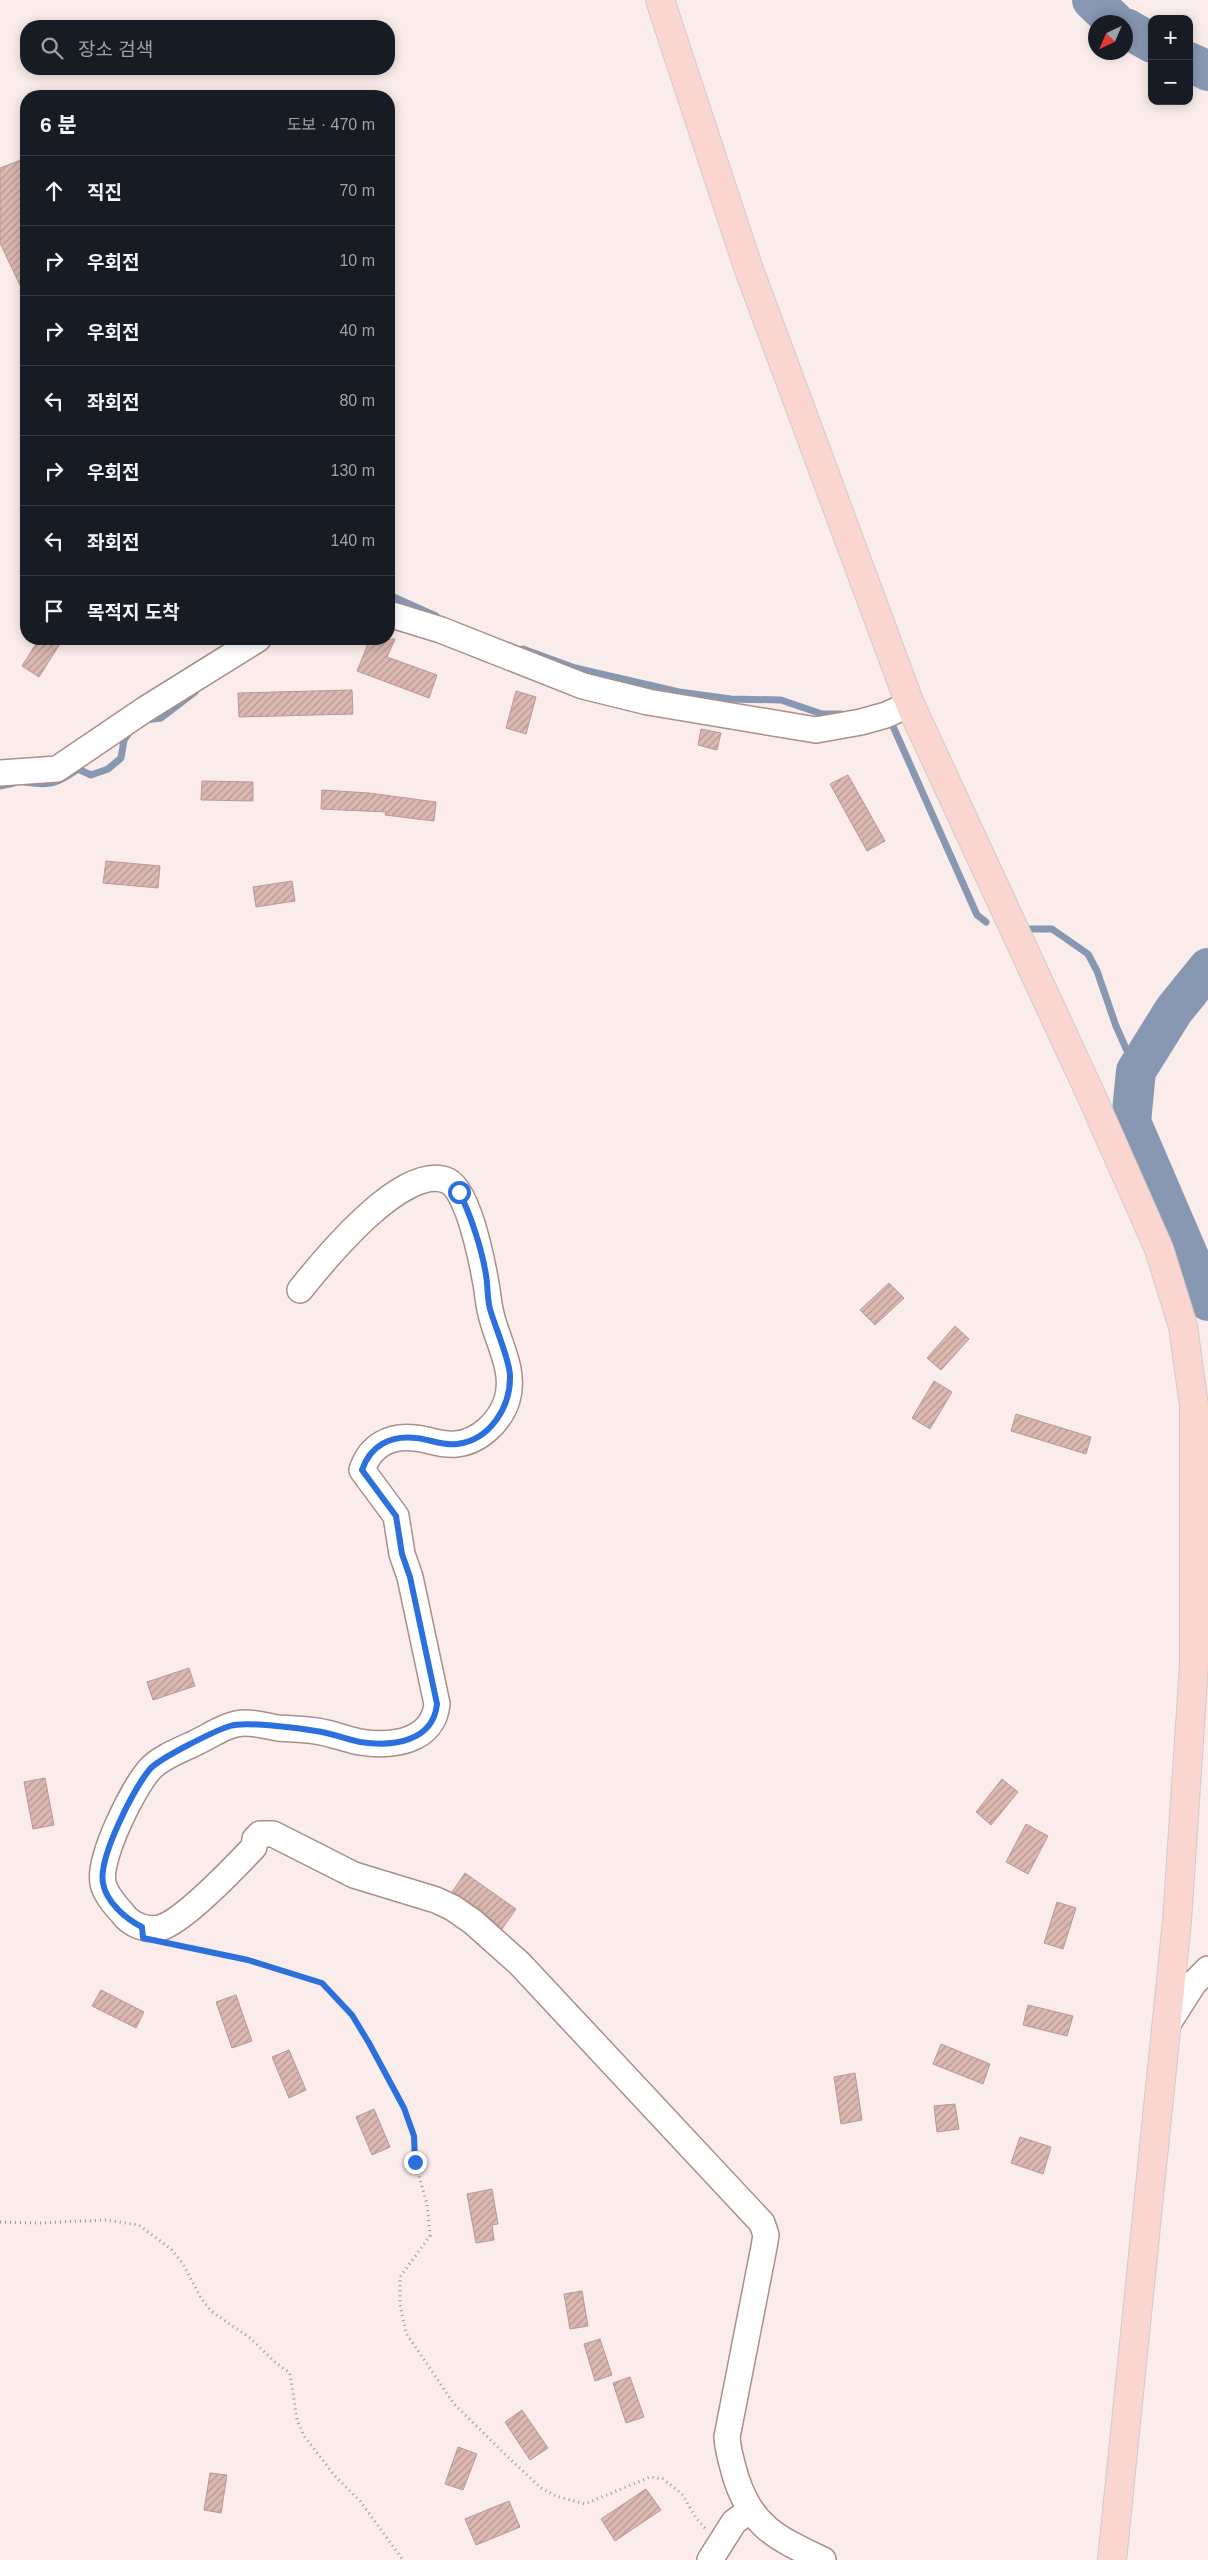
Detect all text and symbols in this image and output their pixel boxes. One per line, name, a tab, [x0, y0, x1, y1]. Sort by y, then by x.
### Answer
north arrow	[1088, 15, 1133, 60]
map controls	[1148, 15, 1193, 105]
button: +	[1148, 15, 1193, 60]
search box	[20, 20, 395, 75]
icon: search	[38, 34, 66, 62]
text: 장소 검색	[78, 39, 153, 60]
button: −	[1148, 60, 1193, 105]
text: 6 분	[40, 113, 77, 136]
text: 도보 · 470 m	[287, 116, 375, 133]
icon: ahead	[40, 177, 68, 205]
text: 직진	[87, 182, 122, 203]
text: 70 m	[339, 182, 375, 199]
icon: right	[40, 247, 68, 275]
text: 우회전	[87, 252, 139, 273]
text: 10 m	[339, 252, 375, 269]
icon: right	[40, 317, 68, 345]
text: 우회전	[87, 322, 139, 343]
text: 40 m	[339, 322, 375, 339]
icon: left	[40, 387, 68, 415]
text: 좌회전	[87, 392, 139, 413]
text: 80 m	[339, 392, 375, 409]
icon: right	[40, 457, 68, 485]
text: 우회전	[87, 462, 139, 483]
text: 130 m	[331, 462, 375, 479]
icon: left	[40, 527, 68, 555]
text: 좌회전	[87, 532, 139, 553]
text: 140 m	[331, 532, 375, 549]
icon: arrive	[40, 597, 68, 625]
text: 목적지 도착	[87, 602, 180, 623]
route start	[448, 1181, 471, 1204]
route end	[404, 2151, 427, 2174]

